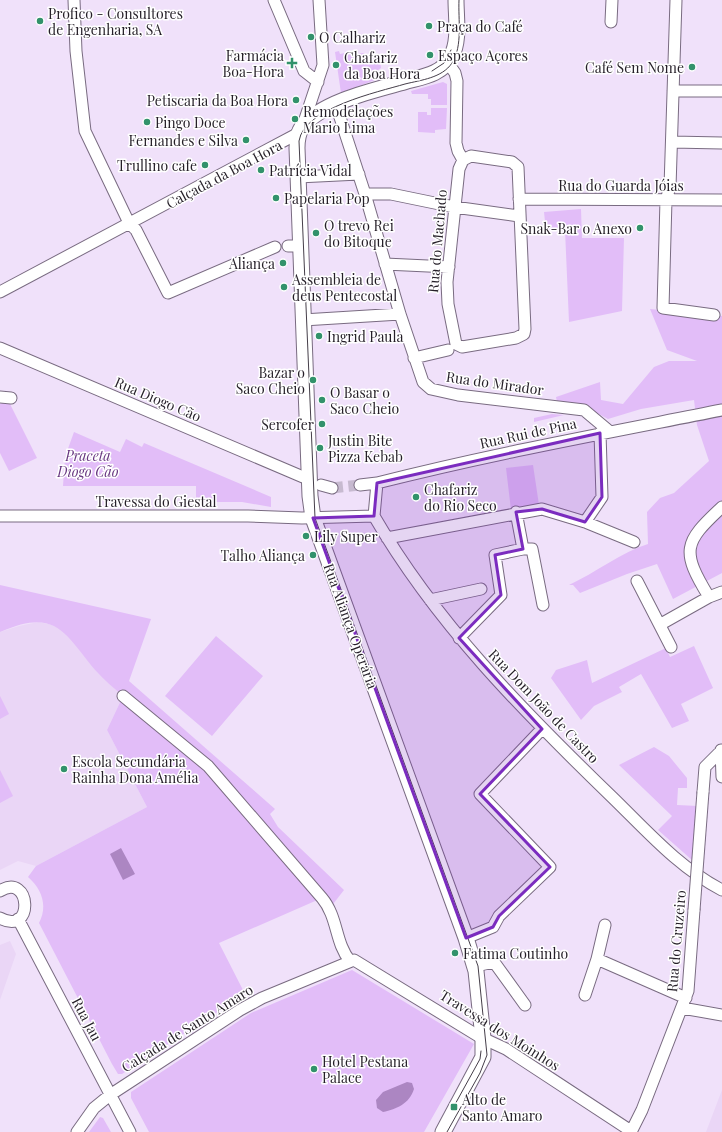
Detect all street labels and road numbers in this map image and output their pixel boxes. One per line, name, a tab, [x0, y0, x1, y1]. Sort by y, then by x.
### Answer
street label: Calçada da Boa Hora	[163, 135, 285, 213]
street label: Rua do Guarda Jóias	[558, 176, 684, 195]
street label: Rua do Machado	[423, 188, 451, 293]
street label: Rua do Mirador	[445, 367, 546, 399]
street label: Rua Diogo Cão	[112, 372, 204, 426]
street label: Rua Rui de Pina	[478, 413, 578, 453]
street label: Travessa do Giestal	[96, 492, 216, 511]
street label: Rua Aliança Operária	[319, 561, 383, 692]
street label: Rua Dom João de Castro	[485, 645, 604, 767]
street label: Rua do Cruzeiro	[662, 889, 690, 993]
street label: Calçada de Santo Amaro	[118, 980, 257, 1076]
street label: Travessa dos Moinhos	[436, 985, 564, 1075]
street label: Rua Jau	[68, 994, 106, 1044]

